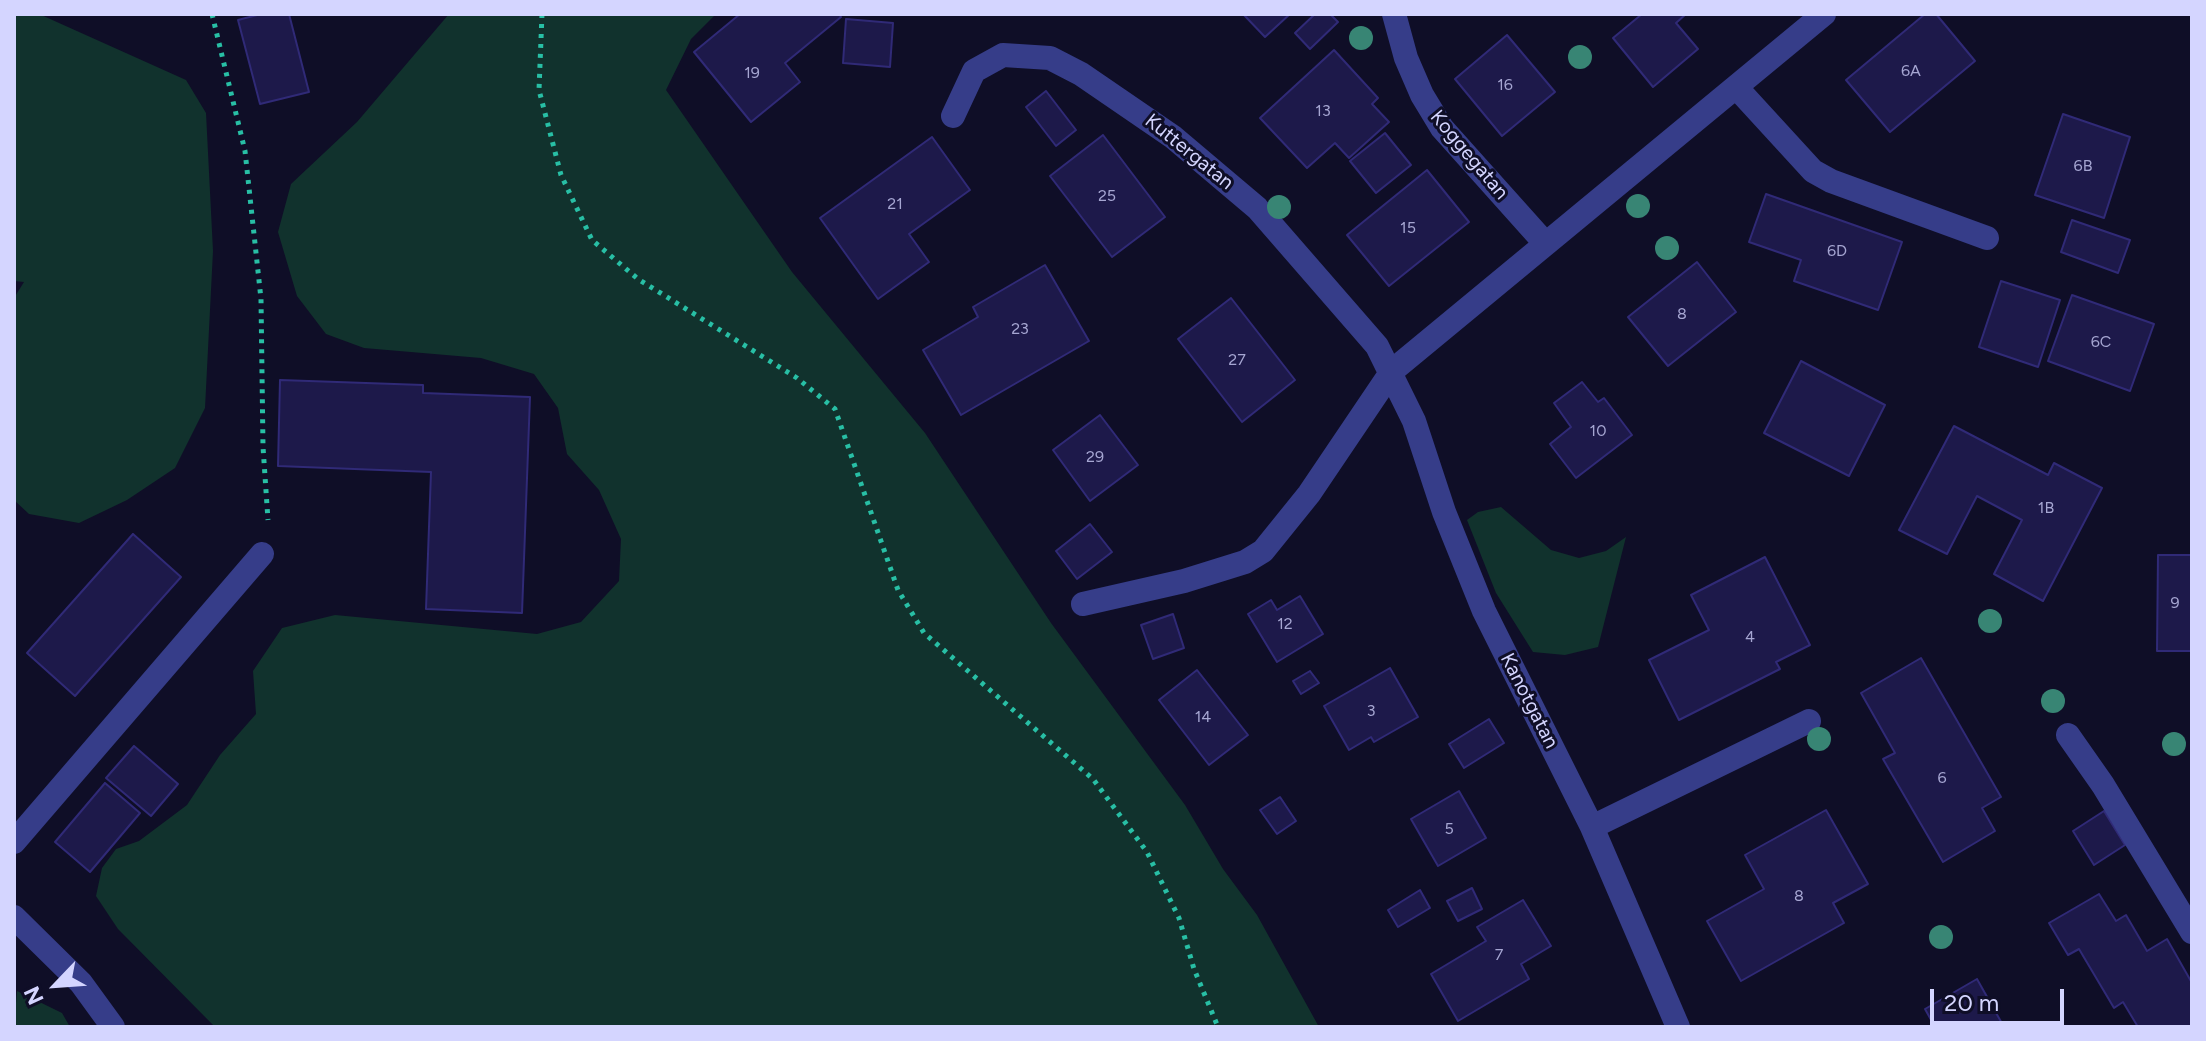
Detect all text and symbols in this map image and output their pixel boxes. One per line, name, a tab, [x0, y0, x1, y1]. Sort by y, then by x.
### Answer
house number: 6A	[1901, 61, 1921, 81]
house number: 19	[744, 63, 760, 83]
house number: 16	[1497, 75, 1513, 95]
house number: 13	[1315, 101, 1331, 121]
street label: Koggegatan	[1425, 106, 1513, 204]
street label: Kuttergatan	[1140, 109, 1238, 195]
house number: 6B	[2074, 156, 2092, 176]
house number: 25	[1098, 186, 1116, 206]
house number: 21	[887, 194, 903, 214]
house number: 15	[1400, 218, 1416, 238]
house number: 6D	[1827, 241, 1847, 261]
house number: 8	[1677, 304, 1687, 324]
house number: 23	[1011, 319, 1029, 339]
house number: 6C	[2091, 332, 2111, 352]
house number: 27	[1228, 350, 1246, 370]
house number: 10	[1590, 421, 1606, 441]
house number: 29	[1086, 447, 1104, 467]
house number: 1B	[2038, 498, 2054, 518]
house number: 9	[2170, 593, 2180, 613]
house number: 12	[1277, 614, 1293, 634]
house number: 4	[1745, 627, 1755, 647]
street label: Kanotgatan	[1495, 650, 1563, 752]
house number: 3	[1367, 701, 1375, 721]
house number: 14	[1195, 707, 1211, 727]
house number: 6	[1937, 768, 1947, 788]
house number: 5	[1444, 819, 1454, 839]
house number: 8	[1794, 886, 1804, 906]
north arrow	[16, 945, 96, 1025]
house number: 7	[1495, 945, 1503, 965]
scale bar	[1934, 973, 2068, 1023]
text: N	[18, 982, 50, 1009]
text: 20 m	[1944, 988, 1999, 1017]

